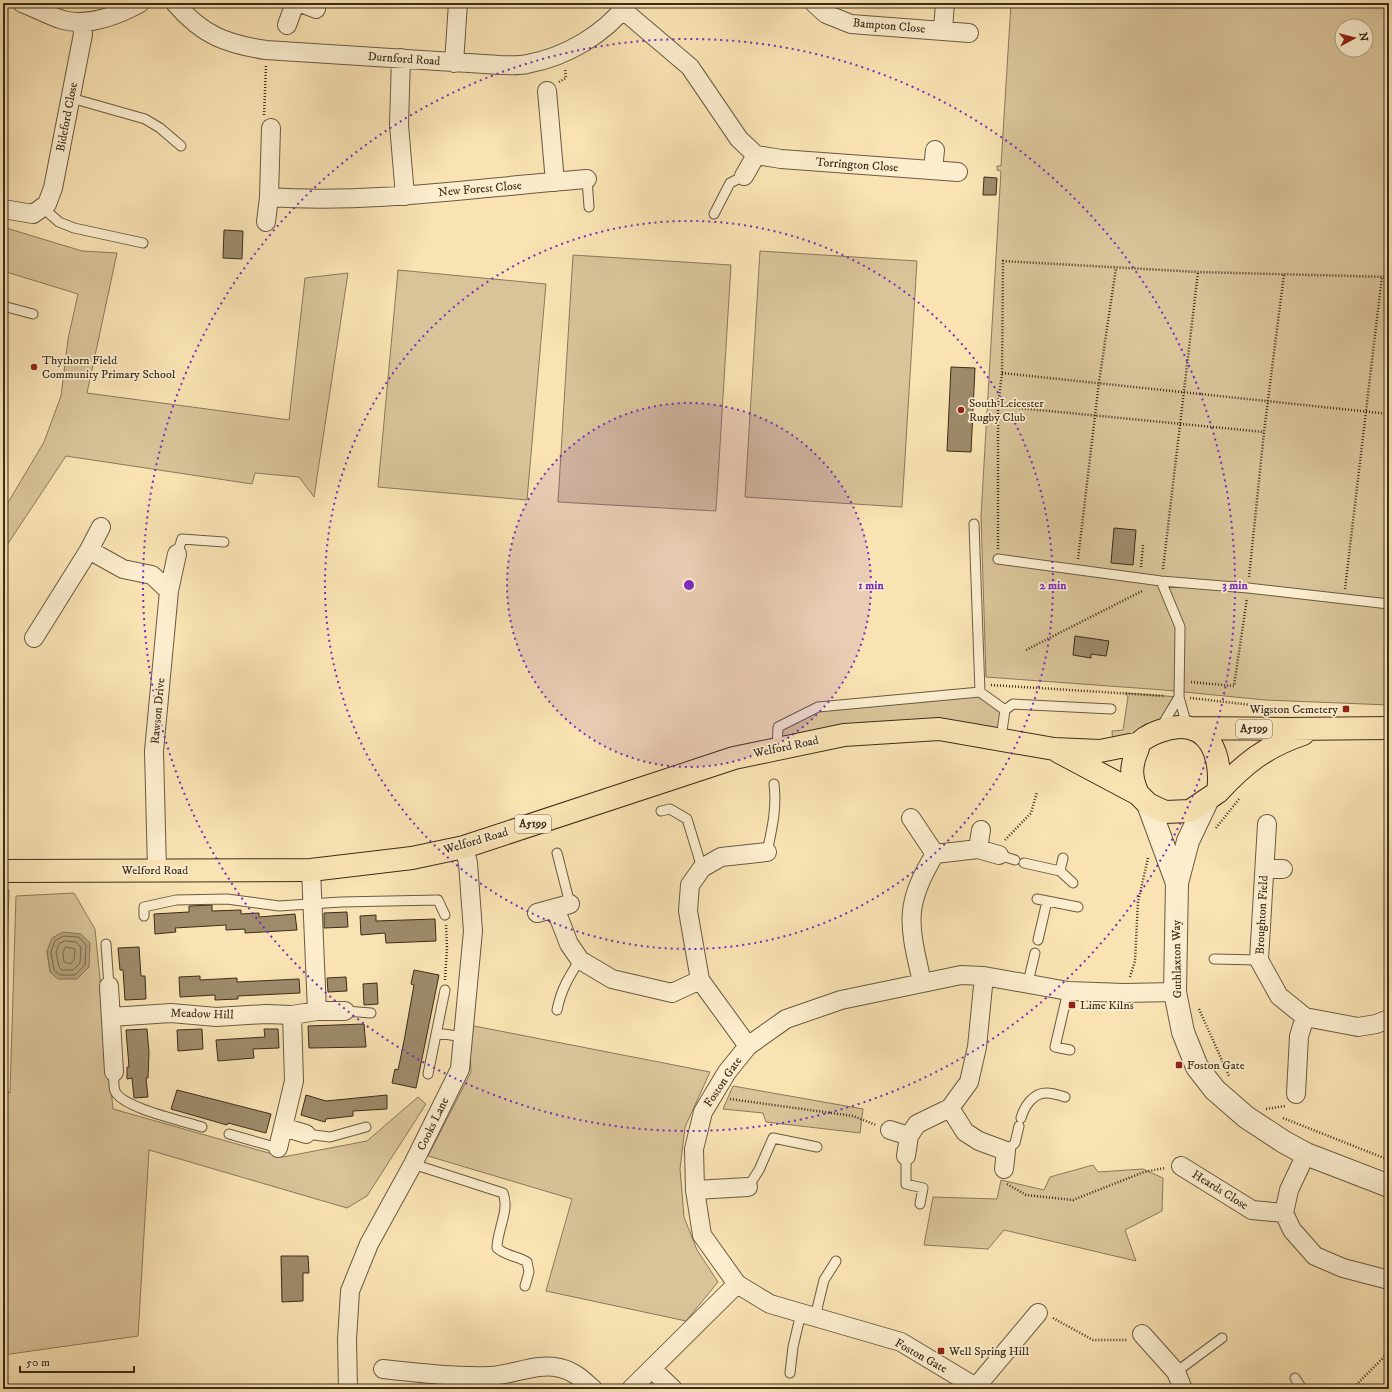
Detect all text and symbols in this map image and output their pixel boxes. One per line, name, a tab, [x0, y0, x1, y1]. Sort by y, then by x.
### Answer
street label: Bampton Close	[852, 15, 926, 37]
north arrow	[1334, 18, 1374, 58]
text: N	[1355, 32, 1370, 42]
street label: Durnford Road	[367, 49, 441, 69]
street label: Bideford Close	[53, 81, 81, 153]
street label: Torrington Close	[815, 155, 899, 175]
street label: New Forest Close	[438, 178, 522, 200]
place label: Thythorn Field Community Primary School	[42, 353, 176, 382]
marker: Thythorn Field Community Primary School	[29, 362, 39, 372]
place label: South Leicester Rugby Club	[969, 396, 1044, 425]
marker: South Leicester Rugby Club	[956, 405, 966, 415]
centre of rings	[682, 578, 696, 592]
text: 1 min	[858, 578, 884, 593]
text: 2 min	[1040, 578, 1067, 593]
text: 3 min	[1222, 578, 1248, 593]
street label: Rawson Drive	[148, 677, 168, 745]
place label: Wigston Cemetery	[1249, 702, 1338, 717]
marker: Wigston Cemetery	[1341, 704, 1351, 714]
road number: A5199	[1236, 720, 1272, 738]
street label: Welford Road	[751, 733, 820, 761]
road number: A5199	[515, 815, 551, 833]
street label: Welford Road	[441, 825, 510, 858]
street label: Welford Road	[121, 863, 188, 878]
street label: Broughton Field	[1252, 875, 1272, 955]
street label: Guthlaxton Way	[1169, 919, 1185, 998]
place label: Lime Kilns	[1080, 998, 1134, 1013]
marker: Lime Kilns	[1067, 1000, 1077, 1010]
street label: Meadow Hill	[170, 1005, 234, 1023]
street label: Foston Gate	[701, 1054, 745, 1110]
place label: Foston Gate	[1187, 1058, 1245, 1073]
marker: Foston Gate	[1174, 1060, 1184, 1070]
street label: Cooks Lane	[414, 1095, 452, 1153]
street label: Heards Close	[1189, 1167, 1251, 1213]
street label: Foston Gate	[892, 1335, 950, 1377]
place label: Well Spring Hill	[948, 1344, 1029, 1359]
marker: Well Spring Hill	[936, 1346, 946, 1356]
scale bar	[20, 1348, 134, 1374]
text: 50 m	[26, 1355, 50, 1370]

